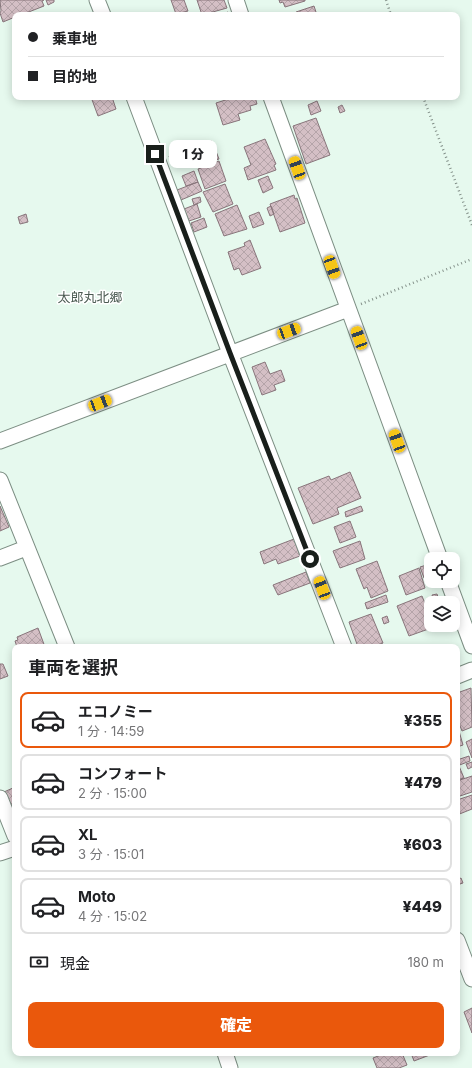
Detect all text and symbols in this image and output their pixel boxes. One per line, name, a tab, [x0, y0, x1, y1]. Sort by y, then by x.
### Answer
text: 乗車地	[52, 29, 97, 48]
text: 目的地	[52, 67, 97, 86]
callout: 1 分	[169, 140, 217, 168]
route end	[146, 145, 164, 163]
text: 1 分	[182, 146, 204, 162]
car	[287, 155, 307, 181]
car	[322, 254, 342, 280]
district label: 太郎丸北郷	[57, 289, 123, 305]
car	[276, 321, 302, 341]
car	[349, 325, 369, 351]
car	[87, 393, 113, 413]
car	[387, 428, 407, 454]
route start	[301, 550, 319, 568]
map controls	[424, 552, 460, 632]
button: locate	[424, 552, 460, 588]
car	[312, 575, 332, 601]
button: layers	[424, 596, 460, 632]
text: 車両を選択	[28, 657, 118, 678]
icon: car	[30, 702, 66, 738]
text: エコノミー	[78, 702, 153, 721]
text: ¥355	[404, 711, 442, 730]
text: 1 分 · 14:59	[78, 723, 144, 739]
icon: car	[30, 764, 66, 800]
text: コンフォート	[78, 764, 168, 783]
text: ¥479	[404, 773, 442, 792]
text: 2 分 · 15:00	[78, 785, 147, 801]
text: XL	[78, 825, 98, 844]
icon: car	[30, 826, 66, 862]
text: ¥603	[403, 835, 442, 854]
text: 3 分 · 15:01	[78, 846, 144, 862]
text: Moto	[78, 887, 116, 906]
icon: car	[30, 888, 66, 924]
text: ¥449	[403, 897, 442, 916]
text: 4 分 · 15:02	[78, 908, 147, 924]
icon: cash	[28, 951, 50, 973]
text: 現金	[60, 954, 90, 973]
text: 180 m	[407, 954, 444, 970]
button: 確定	[28, 1002, 444, 1048]

